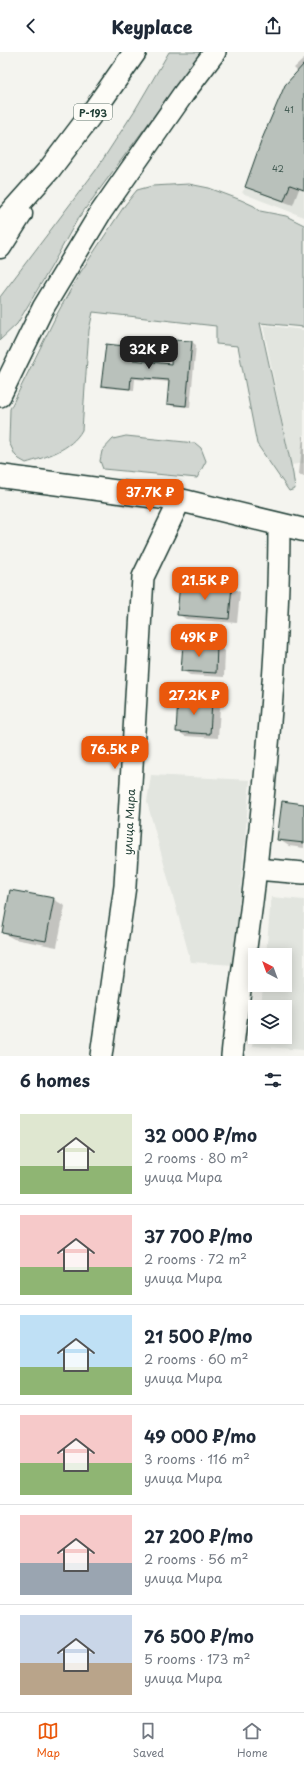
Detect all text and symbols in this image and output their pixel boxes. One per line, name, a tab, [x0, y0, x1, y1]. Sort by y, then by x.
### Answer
text: Keyplace	[111, 13, 193, 40]
icon: back	[20, 15, 42, 37]
icon: share	[262, 15, 284, 37]
house number: 41	[284, 102, 294, 116]
road number: Р-193	[74, 104, 112, 120]
house number: 42	[272, 161, 284, 175]
pin: 32K ₽	[121, 336, 177, 370]
text: 32K ₽	[129, 339, 169, 358]
pin: 37.7K ₽	[113, 479, 187, 513]
text: 37.7K ₽	[126, 482, 174, 501]
pin: 21.5K ₽	[168, 567, 242, 601]
text: 21.5K ₽	[181, 570, 229, 589]
pin: 49K ₽	[171, 624, 227, 658]
text: 49K ₽	[180, 627, 218, 646]
pin: 27.2K ₽	[157, 682, 231, 716]
text: 27.2K ₽	[168, 685, 220, 704]
pin: 76.5K ₽	[78, 736, 152, 770]
text: 76.5K ₽	[90, 739, 140, 758]
street label: улица Мира	[119, 788, 139, 856]
north arrow	[248, 948, 292, 992]
map controls	[248, 948, 292, 1044]
button: layers	[248, 1000, 292, 1044]
text: 6 homes	[20, 1067, 90, 1093]
icon: filters	[262, 1069, 284, 1091]
text: 32 000 ₽/mo	[144, 1122, 257, 1148]
icon: home	[52, 1130, 100, 1178]
text: 2 rooms · 80 m²	[144, 1148, 249, 1167]
text: улица Мира	[144, 1167, 222, 1186]
text: 37 700 ₽/mo	[144, 1223, 252, 1249]
icon: home	[52, 1231, 100, 1279]
text: 2 rooms · 72 m²	[144, 1249, 247, 1268]
text: улица Мира	[144, 1268, 222, 1287]
text: 21 500 ₽/mo	[144, 1323, 252, 1349]
icon: home	[52, 1331, 100, 1379]
text: 2 rooms · 60 m²	[144, 1349, 249, 1368]
text: улица Мира	[144, 1368, 222, 1387]
text: 49 000 ₽/mo	[144, 1423, 256, 1449]
icon: home	[52, 1431, 100, 1479]
text: 3 rooms · 116 m²	[144, 1449, 250, 1468]
text: улица Мира	[144, 1468, 222, 1487]
text: 27 200 ₽/mo	[144, 1523, 253, 1549]
icon: home	[52, 1531, 100, 1579]
text: 2 rooms · 56 m²	[144, 1549, 248, 1568]
text: улица Мира	[144, 1568, 222, 1587]
text: 76 500 ₽/mo	[144, 1623, 254, 1649]
icon: home	[52, 1631, 100, 1679]
text: 5 rooms · 173 m²	[144, 1649, 250, 1668]
text: улица Мира	[144, 1668, 222, 1687]
tab: Map	[36, 1720, 60, 1761]
tab: Saved	[133, 1720, 164, 1761]
tab: Home	[237, 1720, 268, 1761]

